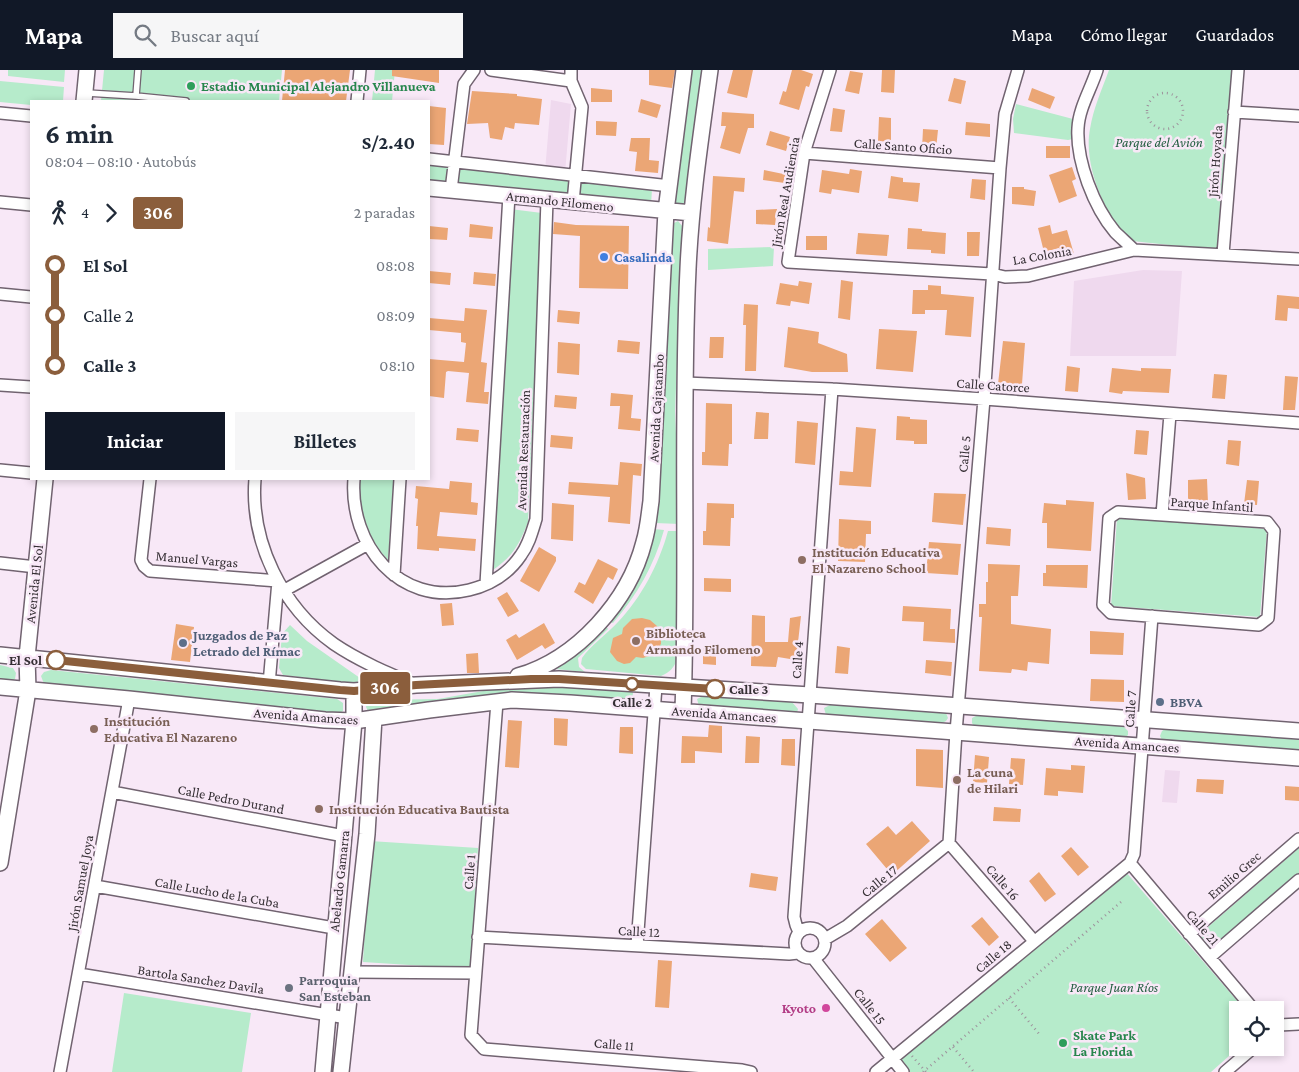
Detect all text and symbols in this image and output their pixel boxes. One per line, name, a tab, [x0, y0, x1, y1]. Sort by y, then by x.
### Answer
search box	[113, 13, 463, 58]
icon: search	[131, 21, 159, 49]
text: Mapa	[25, 22, 83, 49]
text: Buscar aquí	[171, 25, 259, 46]
text: Mapa	[1011, 25, 1052, 45]
text: Cómo llegar	[1080, 25, 1167, 45]
text: Guardados	[1195, 25, 1274, 45]
place label: Estadio Municipal Alejandro Villanueva	[201, 78, 436, 95]
marker: Estadio Municipal Alejandro Villanueva	[185, 80, 197, 92]
text: 6 min	[45, 118, 114, 149]
street label: Jirón Hoyada	[1204, 124, 1226, 200]
text: S/2.40	[362, 132, 415, 153]
park label: Parque del Avión	[1115, 134, 1203, 150]
street label: Jirón Real Audiencia	[767, 135, 803, 251]
street label: Calle Santo Oficio	[853, 135, 953, 157]
text: 08:04 – 08:10 · Autobús	[45, 153, 196, 170]
street label: Armando Filomeno	[505, 187, 615, 215]
icon: walk	[45, 199, 73, 227]
icon: forward	[97, 199, 125, 227]
text: 306	[143, 203, 173, 223]
text: 4	[81, 204, 89, 221]
text: 2 paradas	[354, 204, 415, 221]
street label: La Colonia	[1011, 242, 1073, 268]
place label: Casalinda	[614, 249, 673, 265]
marker: Casalinda	[598, 251, 610, 263]
text: El Sol	[83, 255, 128, 276]
text: 08:08	[376, 257, 415, 274]
text: Calle 2	[83, 305, 134, 326]
text: 08:09	[377, 307, 415, 324]
street label: Avenida Cajatambo	[645, 353, 668, 463]
text: Calle 3	[83, 355, 137, 376]
text: 08:10	[379, 357, 415, 374]
street label: Calle Catorce	[956, 374, 1030, 396]
street label: Avenida Restauración	[513, 389, 533, 511]
button: Iniciar	[45, 412, 225, 470]
button: Billetes	[235, 412, 415, 470]
street label: Calle 5	[954, 435, 974, 473]
street label: Parque Infantil	[1170, 493, 1254, 515]
street label: Avenida El Sol	[22, 544, 46, 624]
place label: Institución Educativa El Nazareno School	[812, 544, 940, 576]
street label: Manuel Vargas	[155, 547, 239, 571]
marker: Institución Educativa El Nazareno School	[796, 554, 808, 566]
place label: Biblioteca Armando Filomeno	[645, 625, 761, 657]
place label: Juzgados de Paz Letrado del Rímac	[191, 627, 301, 659]
marker: Biblioteca Armando Filomeno	[630, 635, 642, 647]
marker: Juzgados de Paz Letrado del Rímac	[177, 637, 189, 649]
street label: Calle 4	[788, 641, 806, 679]
marker: El Sol	[46, 650, 66, 670]
place label: El Sol	[9, 652, 42, 668]
line badge: 306	[356, 672, 414, 704]
marker: Calle 2	[625, 677, 639, 691]
text: 306	[370, 678, 400, 698]
marker: Calle 3	[705, 679, 725, 699]
place label: Calle 3	[729, 681, 769, 697]
street label: Calle 7	[1121, 689, 1139, 728]
place label: Calle 2	[612, 694, 652, 710]
place label: BBVA	[1170, 694, 1203, 710]
marker: BBVA	[1154, 696, 1166, 708]
street label: Avenida Amancaes	[671, 702, 777, 726]
street label: Avenida Amancaes	[253, 704, 359, 728]
place label: Institución Educativa El Nazareno	[104, 713, 237, 745]
marker: Institución Educativa El Nazareno	[88, 723, 100, 735]
street label: Avenida Amancaes	[1074, 732, 1180, 756]
place label: La cuna de Hilari	[967, 764, 1018, 796]
marker: La cuna de Hilari	[951, 774, 963, 786]
street label: Calle Pedro Durand	[176, 781, 286, 817]
place label: Institución Educativa Bautista	[329, 801, 510, 817]
marker: Institución Educativa Bautista	[313, 803, 325, 815]
street label: Abelardo Gamarra	[326, 829, 352, 933]
street label: Jirón Samuel Joya	[63, 833, 96, 934]
street label: Emilio Grec	[1204, 848, 1264, 902]
street label: Calle 1	[459, 853, 479, 890]
street label: Calle 17	[858, 861, 901, 900]
street label: Calle 16	[983, 861, 1023, 903]
street label: Calle Lucho de la Cuba	[153, 873, 281, 911]
street label: Calle 21	[1183, 906, 1223, 948]
street label: Calle 12	[618, 922, 661, 940]
street label: Calle 18	[971, 936, 1015, 976]
street label: Bartola Sanchez Davila	[137, 961, 266, 997]
place label: Parroquia San Esteban	[299, 972, 371, 1004]
park label: Parque Juan Ríos	[1070, 979, 1159, 995]
marker: Parroquia San Esteban	[283, 982, 295, 994]
street label: Calle 15	[851, 985, 889, 1027]
place label: Kyoto	[782, 1000, 816, 1016]
map controls	[1229, 1001, 1284, 1056]
button: locate	[1229, 1001, 1284, 1056]
marker: Kyoto	[820, 1002, 832, 1014]
place label: Skate Park La Florida	[1073, 1027, 1136, 1059]
street label: Calle 11	[593, 1034, 635, 1054]
marker: Skate Park La Florida	[1057, 1037, 1069, 1049]

